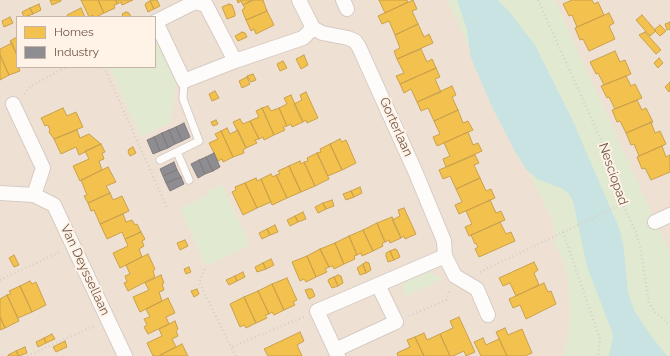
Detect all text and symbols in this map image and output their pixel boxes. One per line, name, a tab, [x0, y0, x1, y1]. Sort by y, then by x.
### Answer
legend	[16, 16, 156, 68]
text: Homes	[54, 25, 94, 39]
text: Industry	[54, 45, 99, 59]
street label: Gorterlaan	[376, 95, 416, 159]
street label: Nesciopad	[595, 141, 631, 207]
street label: Van Deyssellaan	[57, 222, 113, 318]

